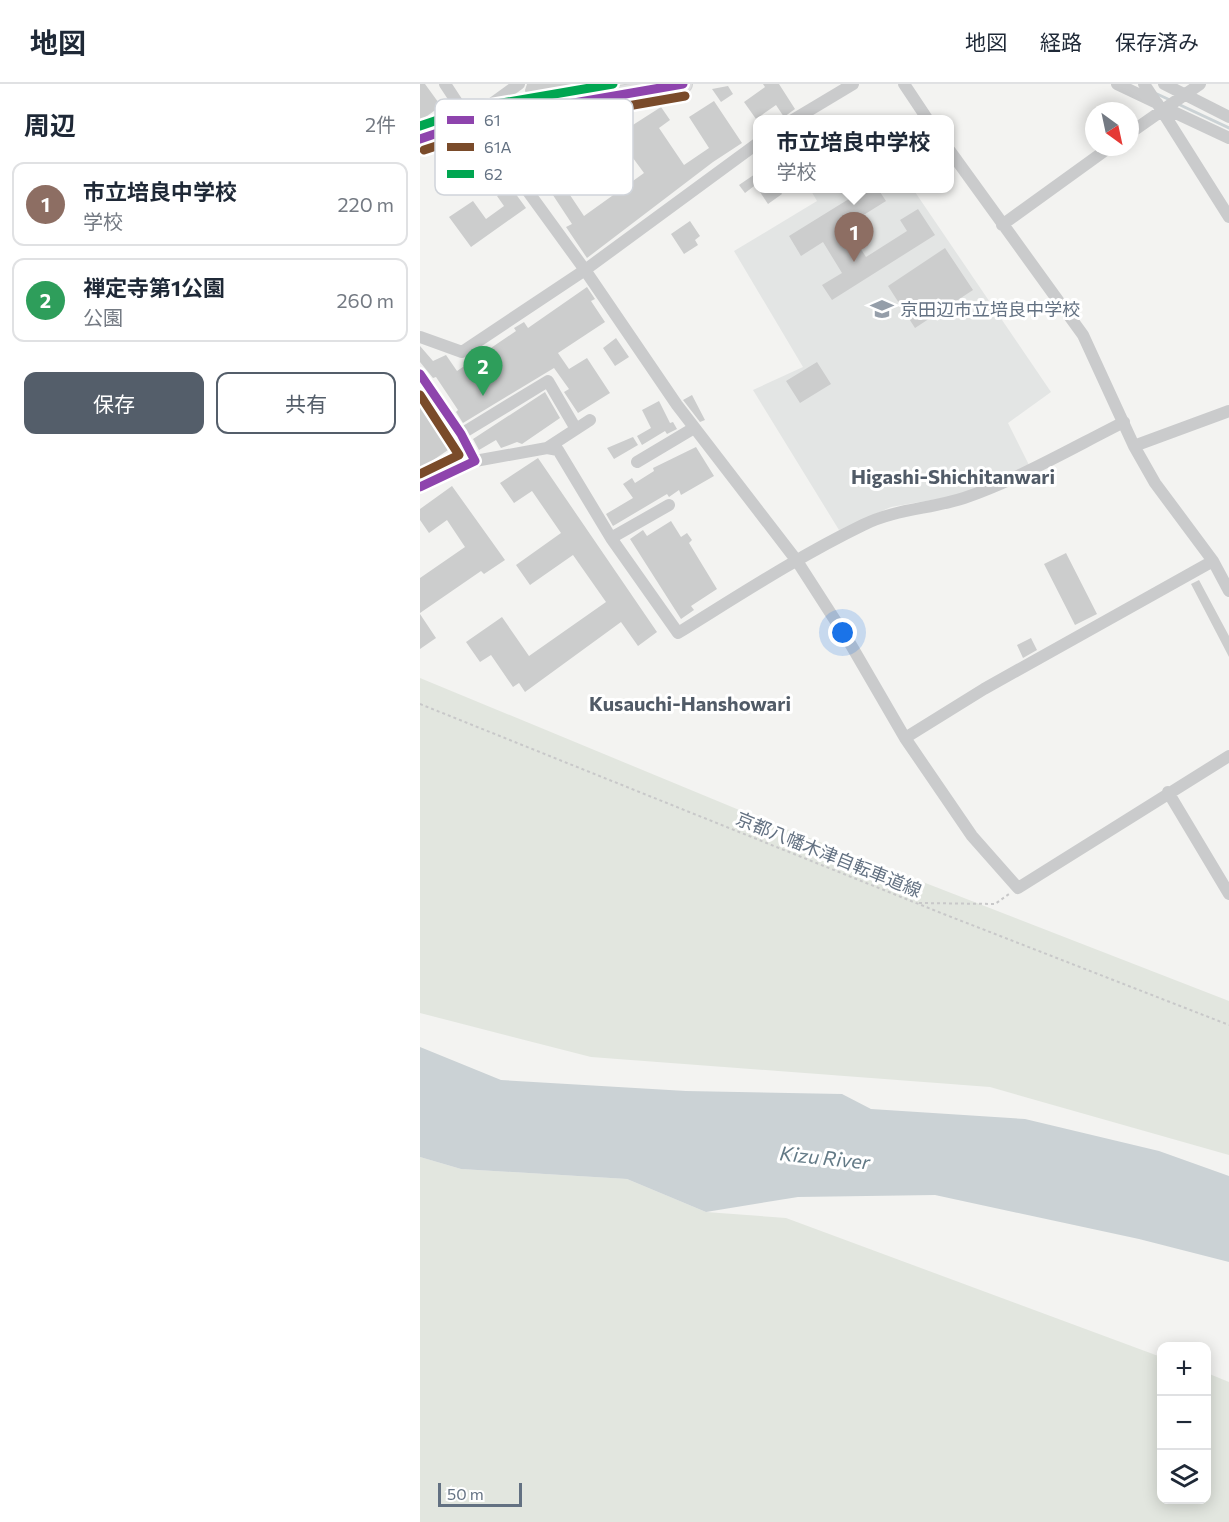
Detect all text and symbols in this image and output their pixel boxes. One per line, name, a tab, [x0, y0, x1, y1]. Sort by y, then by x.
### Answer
text: 地図	[30, 25, 86, 59]
text: 地図	[965, 29, 1007, 54]
text: 経路	[1040, 29, 1082, 54]
text: 保存済み	[1115, 29, 1199, 54]
legend	[435, 99, 633, 195]
north arrow	[1085, 102, 1139, 156]
text: 周辺	[24, 109, 76, 140]
text: 61	[484, 110, 501, 129]
text: 2件	[365, 112, 396, 136]
popup	[753, 115, 954, 193]
text: 市立培良中学校	[776, 128, 931, 155]
text: 61A	[484, 137, 512, 156]
text: 学校	[776, 159, 816, 183]
text: 62	[484, 164, 503, 183]
text: 市立培良中学校	[83, 178, 237, 205]
text: 1	[41, 192, 50, 216]
text: 220 m	[338, 192, 394, 216]
text: 学校	[83, 209, 123, 233]
pin: 1	[834, 212, 874, 262]
text: 禅定寺第1公園	[83, 274, 225, 301]
text: 2	[40, 288, 51, 312]
text: 260 m	[336, 288, 394, 312]
school or university icon: 京田辺市立培良中学校	[869, 296, 895, 322]
place label: 京田辺市立培良中学校	[900, 298, 1080, 320]
text: 公園	[83, 305, 123, 329]
pin: 2	[464, 346, 502, 396]
button: 保存	[24, 372, 204, 434]
button: 共有	[216, 372, 396, 434]
district label: Higashi-Shichitanwari	[851, 464, 1055, 488]
your location	[828, 618, 857, 647]
district label: Kusauchi-Hanshowari	[589, 691, 791, 715]
street label: 京都八幡木津自転車道線	[733, 807, 925, 901]
water label: Kizu River	[779, 1140, 872, 1174]
map controls	[1157, 1342, 1211, 1504]
button: +	[1157, 1342, 1211, 1396]
button: −	[1157, 1396, 1211, 1450]
button: layers	[1157, 1450, 1211, 1504]
scale bar	[438, 1480, 522, 1508]
text: 50 m	[447, 1484, 484, 1503]

